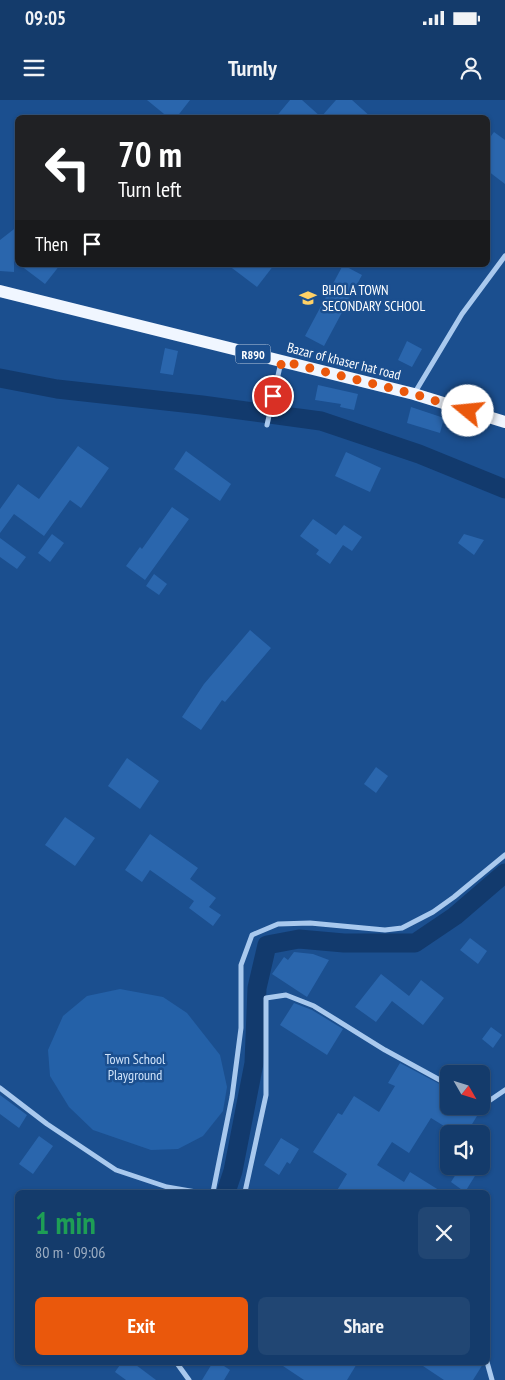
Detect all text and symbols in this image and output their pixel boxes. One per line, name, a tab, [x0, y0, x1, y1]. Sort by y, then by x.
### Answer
text: 09:05	[25, 6, 66, 30]
icon: menu	[20, 54, 48, 82]
text: Turnly	[228, 54, 277, 82]
icon: person	[457, 54, 485, 82]
text: 70 m	[118, 131, 182, 177]
icon: left	[35, 135, 100, 200]
text: Turn left	[118, 175, 182, 203]
icon: arrive	[78, 230, 106, 258]
text: Then	[35, 232, 68, 256]
place label: BHOLA TOWN SECONDARY SCHOOL	[322, 281, 425, 315]
school or university icon: BHOLA TOWN SECONDARY SCHOOL	[298, 288, 318, 308]
street label: Bazar of khaser hat road	[285, 338, 403, 384]
road number: R890	[236, 344, 270, 364]
pin	[252, 375, 294, 417]
icon: arrive	[259, 382, 287, 410]
position arrow	[441, 384, 493, 436]
park label: Town School Playground	[105, 1050, 166, 1084]
north arrow	[440, 1065, 490, 1115]
map controls	[440, 1065, 490, 1175]
button: sound	[440, 1125, 490, 1175]
text: 1 min	[35, 1203, 96, 1242]
button: close	[418, 1207, 470, 1259]
text: 80 m · 09:06	[35, 1242, 106, 1262]
button: Exit	[35, 1297, 248, 1355]
button: Share	[258, 1297, 470, 1355]

